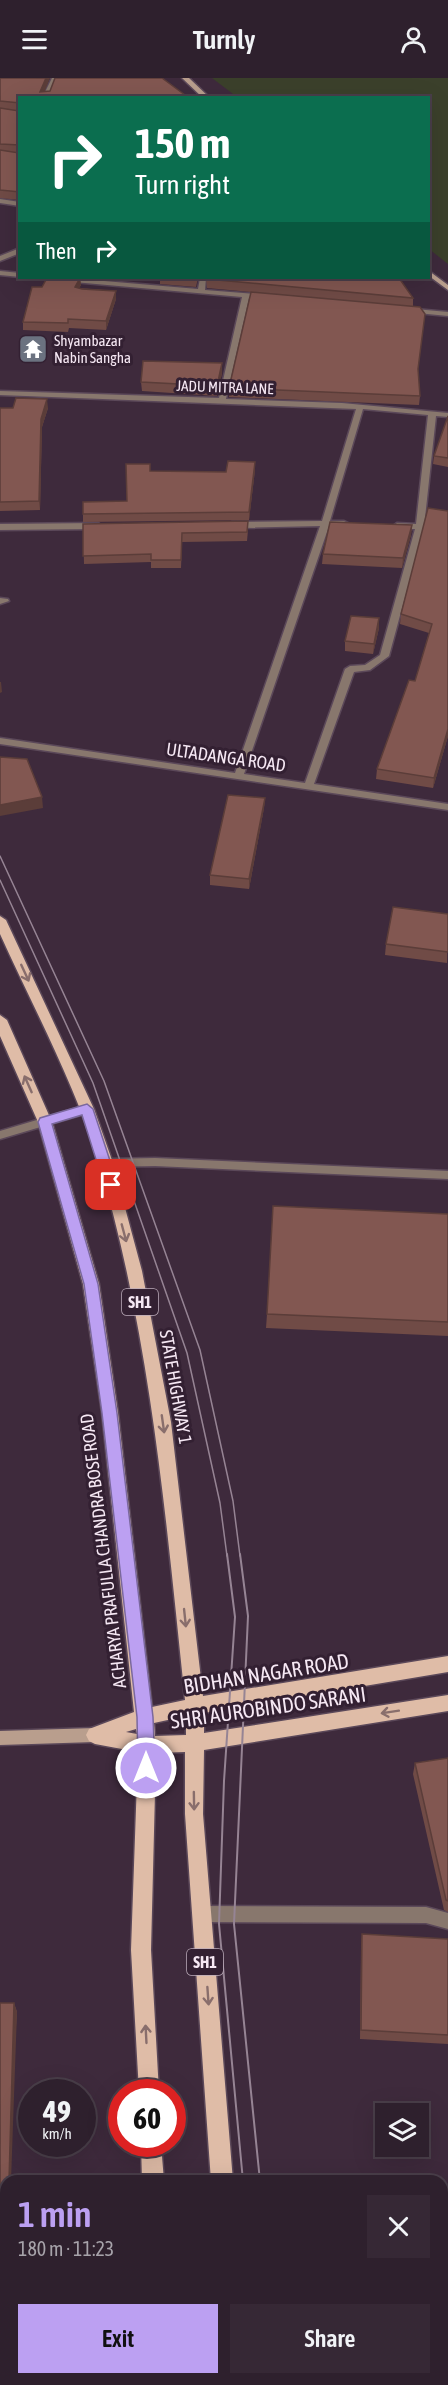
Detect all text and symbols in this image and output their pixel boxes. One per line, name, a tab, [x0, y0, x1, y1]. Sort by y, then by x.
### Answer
icon: menu	[18, 23, 51, 56]
icon: person	[397, 23, 430, 56]
text: Turnly	[193, 24, 255, 55]
text: 150 m	[135, 119, 230, 167]
icon: right	[36, 120, 114, 198]
text: Turn right	[135, 169, 230, 200]
icon: right	[89, 234, 122, 267]
text: Then	[36, 238, 77, 264]
place label: Shyambazar Nabin Sangha	[54, 332, 131, 366]
temple icon: Shyambazar Nabin Sangha	[17, 333, 49, 365]
street label: JADU MITRA LANE	[176, 377, 274, 397]
street label: ULTADANGA ROAD	[165, 738, 287, 776]
one-way arrow	[20, 963, 32, 981]
one-way arrow	[22, 1075, 33, 1093]
pin	[85, 1159, 136, 1210]
icon: arrive	[94, 1168, 127, 1201]
one-way arrow	[119, 1223, 130, 1242]
road number: SH1	[122, 1289, 158, 1315]
street label: STATE HIGHWAY 1	[156, 1328, 196, 1446]
street label: ACHARYA PRAFULLA CHANDRA BOSE ROAD	[76, 1413, 130, 1689]
one-way arrow	[157, 1414, 168, 1434]
one-way arrow	[180, 1608, 191, 1627]
street label: BIDHAN NAGAR ROAD	[182, 1648, 350, 1698]
street label: SHRI AUROBINDO SARANI	[169, 1681, 367, 1733]
one-way arrow	[381, 1706, 401, 1717]
position arrow	[114, 1736, 178, 1800]
one-way arrow	[188, 1791, 200, 1811]
road number: SH1	[187, 1949, 223, 1975]
one-way arrow	[203, 1985, 214, 2005]
one-way arrow	[140, 2025, 151, 2045]
speed limit sign: 60	[108, 2079, 186, 2157]
text: 49	[43, 2094, 71, 2128]
map controls	[375, 2103, 429, 2157]
button: layers	[375, 2103, 429, 2157]
text: km/h	[42, 2125, 72, 2142]
text: 1 min	[18, 2193, 92, 2235]
button: close	[367, 2195, 430, 2258]
text: 180 m · 11:23	[18, 2237, 114, 2260]
button: Exit	[18, 2304, 218, 2373]
button: Share	[230, 2304, 430, 2373]

